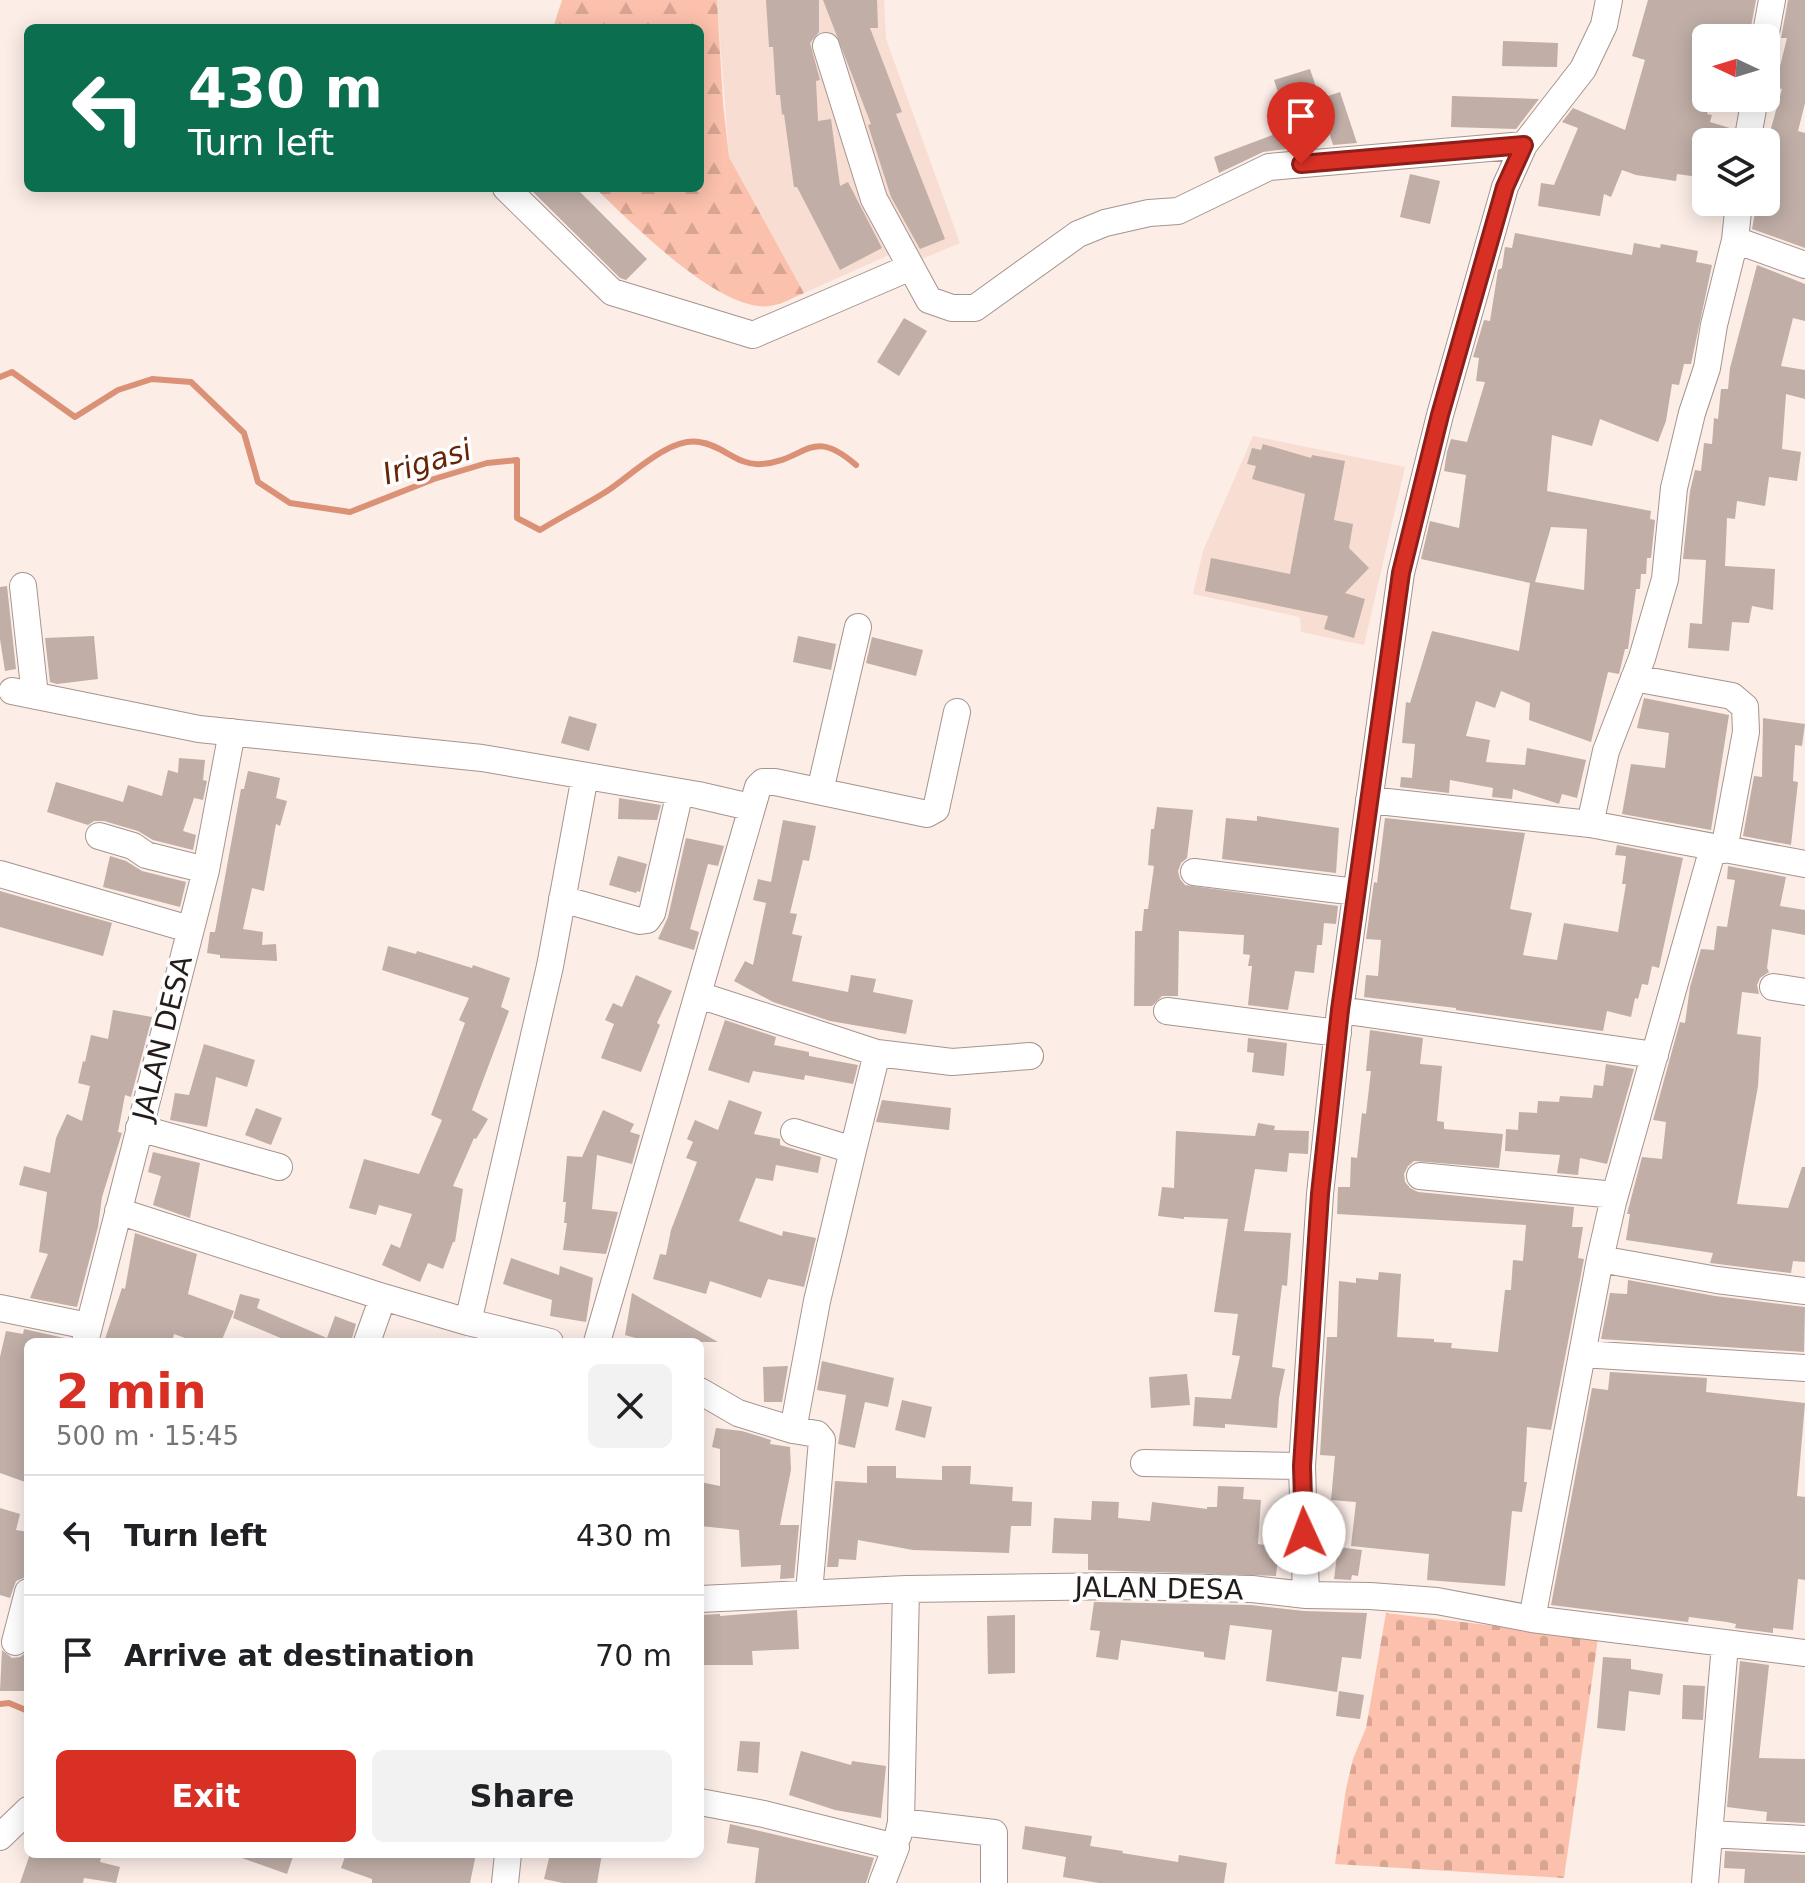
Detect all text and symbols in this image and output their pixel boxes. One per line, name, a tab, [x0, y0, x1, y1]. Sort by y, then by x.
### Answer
north arrow	[1692, 24, 1780, 112]
map controls	[1692, 24, 1780, 216]
text: 430 m	[188, 55, 383, 120]
icon: left	[56, 56, 160, 160]
pin	[1267, 82, 1335, 164]
icon: arrive	[1279, 94, 1323, 138]
text: Turn left	[188, 122, 334, 163]
button: layers	[1692, 128, 1780, 216]
water label: Irigasi	[378, 431, 476, 492]
street label: JALAN DESA	[126, 952, 199, 1126]
text: 2 min	[56, 1363, 207, 1419]
button: close	[588, 1364, 672, 1448]
text: 500 m · 15:45	[56, 1421, 239, 1451]
position arrow	[1262, 1491, 1346, 1575]
icon: left	[56, 1513, 100, 1557]
text: Turn left	[124, 1518, 267, 1553]
text: 430 m	[576, 1518, 672, 1553]
street label: JALAN DESA	[1072, 1570, 1244, 1606]
icon: arrive	[56, 1633, 100, 1677]
text: Arrive at destination	[124, 1638, 475, 1673]
text: 70 m	[595, 1638, 672, 1673]
button: Exit	[56, 1750, 356, 1842]
button: Share	[372, 1750, 672, 1842]

